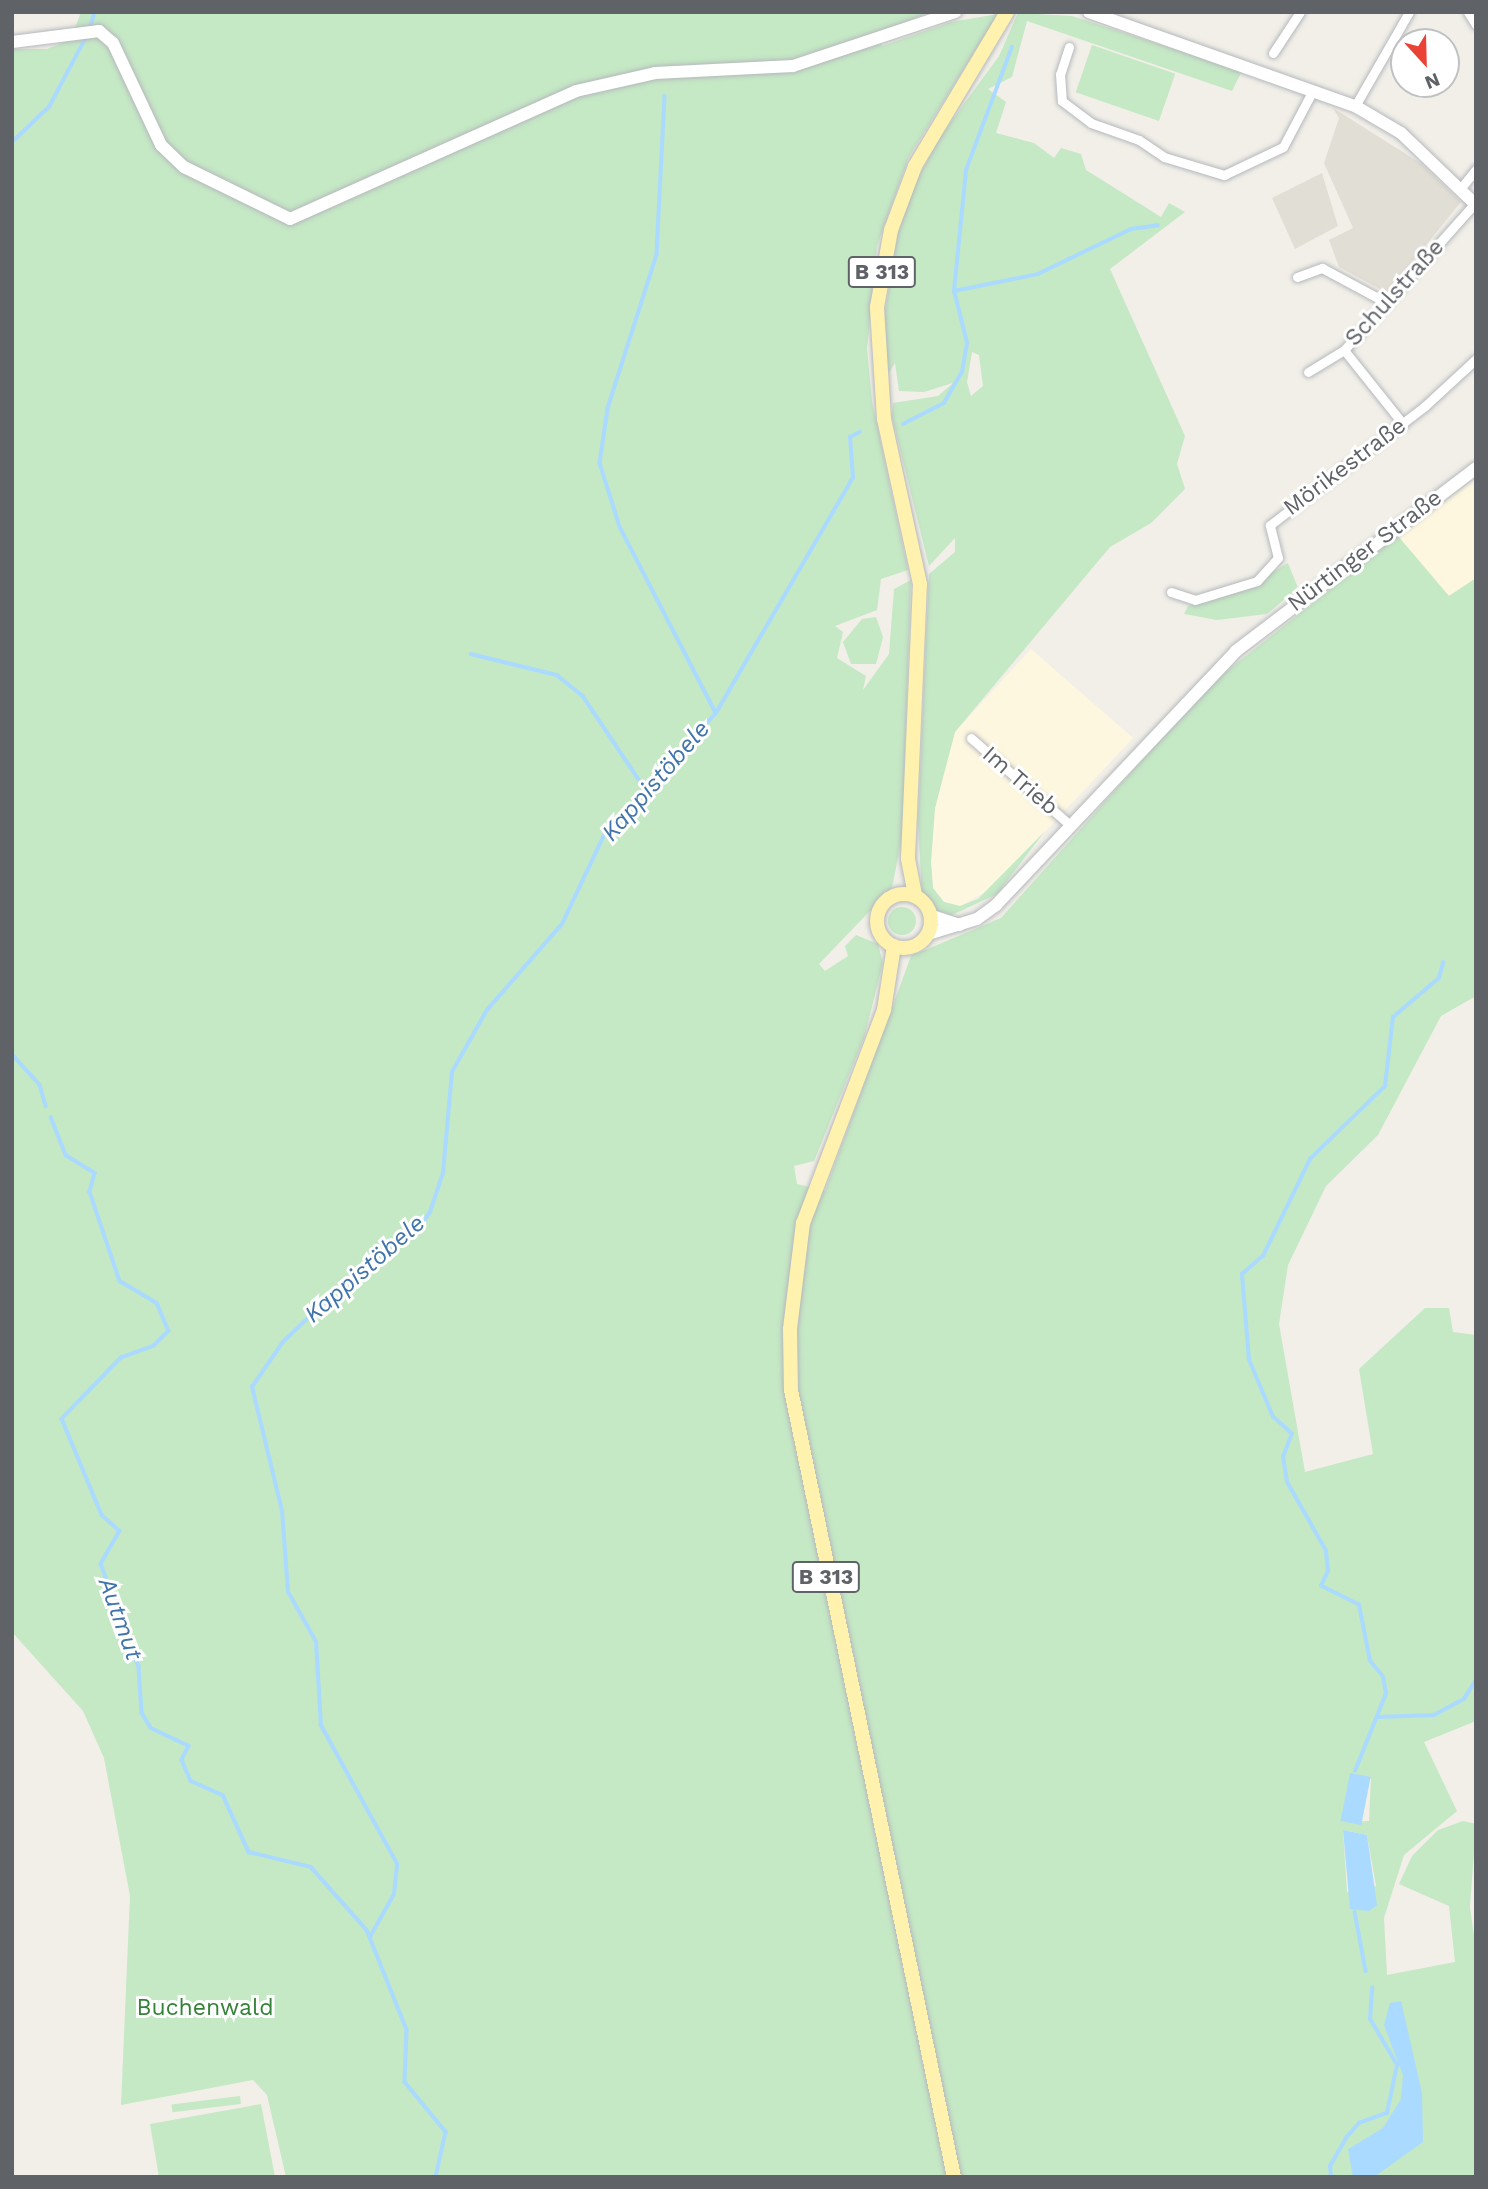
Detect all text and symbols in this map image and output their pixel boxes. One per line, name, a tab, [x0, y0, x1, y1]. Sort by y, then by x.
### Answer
north arrow	[1390, 28, 1460, 98]
text: N	[1421, 68, 1443, 94]
street label: Schulstraße	[1340, 234, 1450, 352]
road number: B 313	[847, 254, 917, 290]
street label: Mörikestraße	[1278, 412, 1412, 522]
street label: Nürtinger Straße	[1282, 484, 1448, 618]
water label: Kappistöbele	[596, 715, 716, 847]
street label: Im Trieb	[976, 740, 1064, 822]
water label: Kappistöbele	[299, 1209, 431, 1329]
road number: B 313	[791, 1560, 861, 1594]
water label: Autmut	[92, 1574, 148, 1664]
park label: Buchenwald	[136, 1994, 274, 2022]

